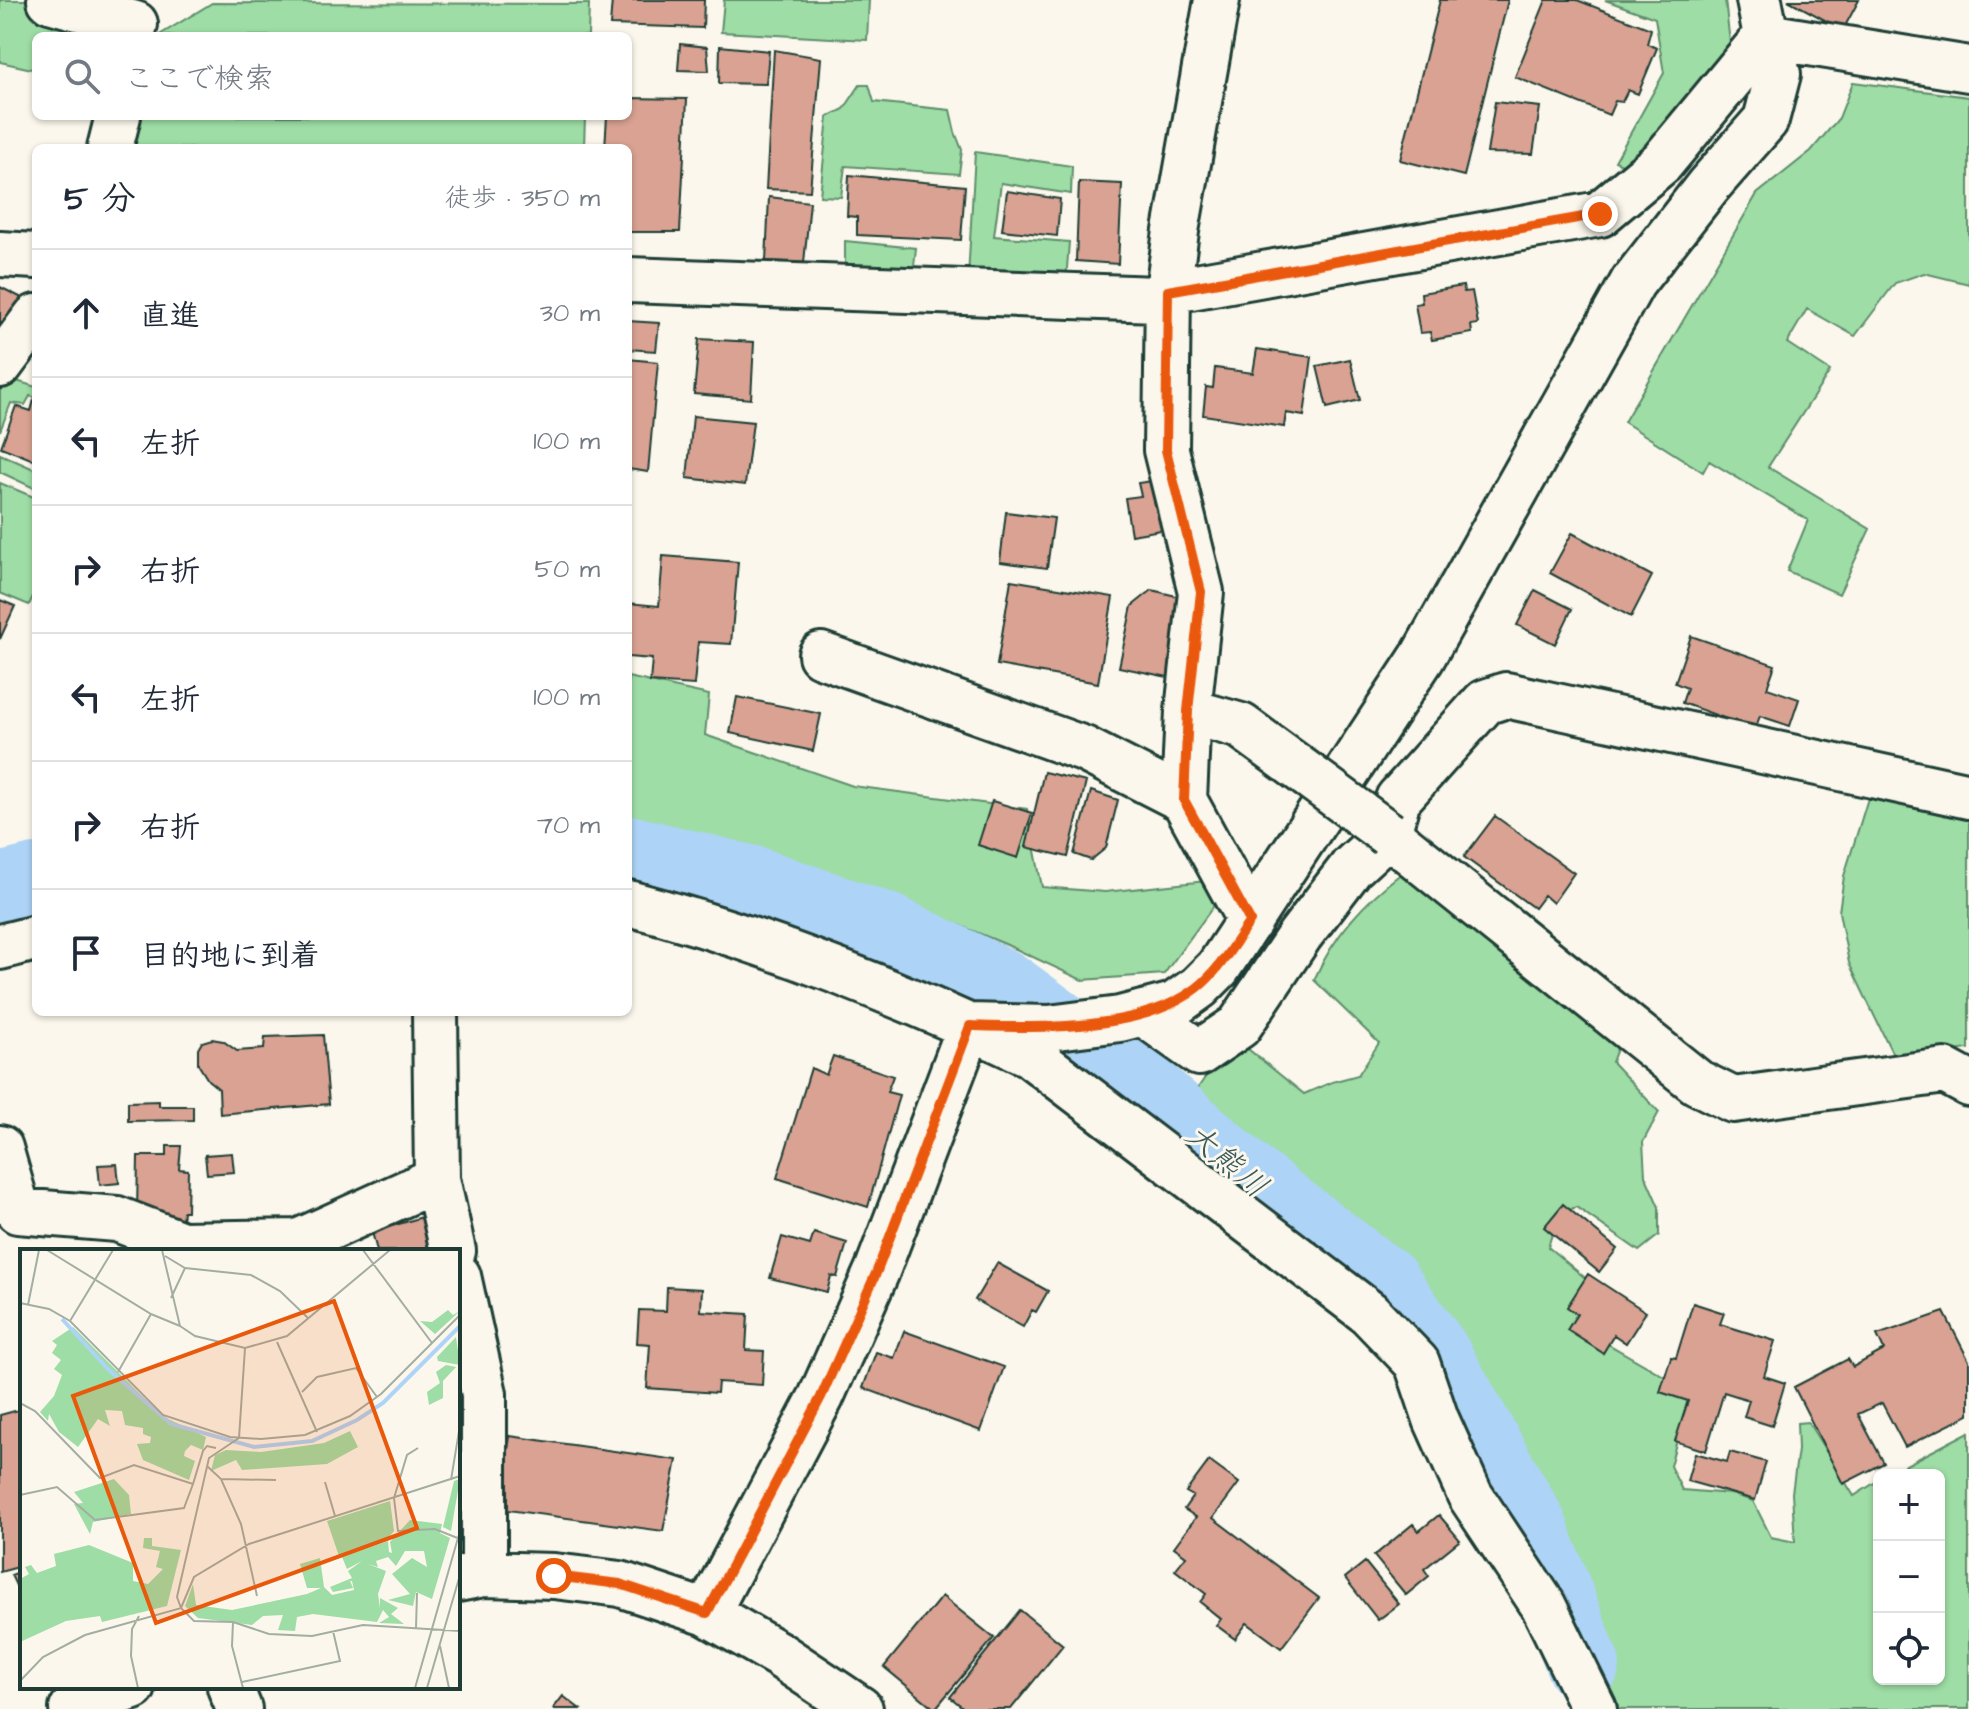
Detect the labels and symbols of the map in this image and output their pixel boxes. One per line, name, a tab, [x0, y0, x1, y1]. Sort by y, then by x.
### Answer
route end	[1582, 196, 1618, 232]
water label: 大熊川	[1175, 1113, 1277, 1209]
inset map	[20, 1249, 460, 1689]
route start	[536, 1558, 572, 1594]

